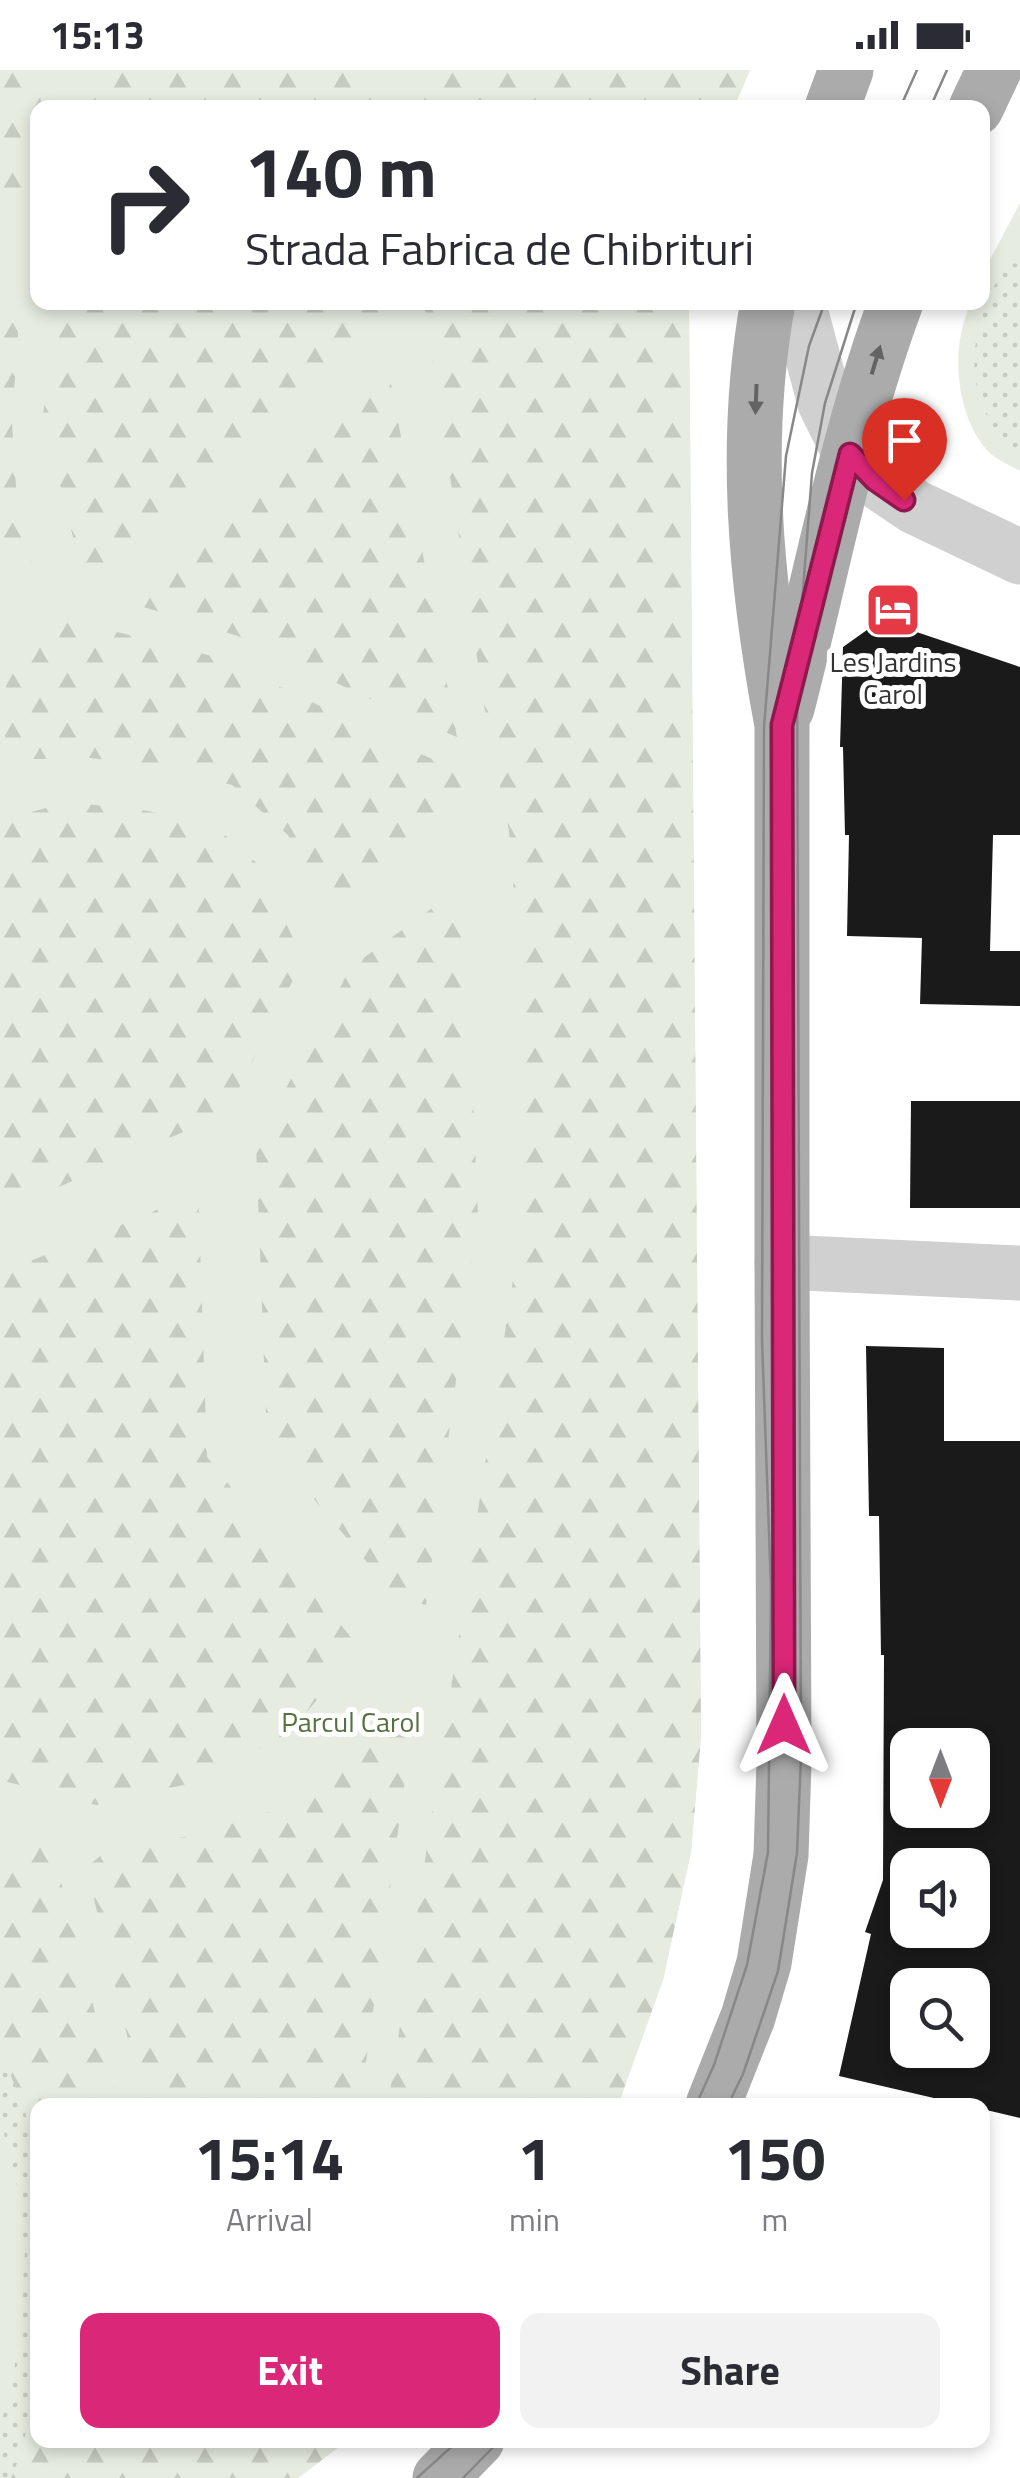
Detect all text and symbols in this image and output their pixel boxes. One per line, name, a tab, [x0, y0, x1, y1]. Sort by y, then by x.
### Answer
text: 15:13	[50, 6, 145, 64]
text: 140 m	[245, 118, 437, 224]
icon: right	[80, 140, 210, 270]
text: Strada Fabrica de Chibrituri	[245, 214, 754, 282]
one-way arrow	[870, 344, 885, 374]
one-way arrow	[747, 384, 763, 416]
pin	[862, 398, 947, 501]
icon: arrive	[877, 413, 932, 468]
hotel icon: Les Jardins Carol	[863, 580, 923, 640]
place label: Les Jardins Carol	[829, 640, 957, 715]
position arrow	[732, 1673, 836, 1777]
park label: Parcul Carol	[281, 1700, 421, 1743]
north arrow	[890, 1728, 990, 1828]
map controls	[890, 1728, 990, 2068]
button: sound	[890, 1848, 990, 1948]
button: search	[890, 1968, 990, 2068]
text: 15:14	[195, 2112, 344, 2203]
text: 1	[518, 2112, 551, 2203]
text: 150	[725, 2112, 825, 2203]
text: Arrival	[226, 2195, 313, 2243]
text: min	[509, 2195, 560, 2243]
text: m	[762, 2195, 788, 2243]
button: Exit	[80, 2313, 500, 2428]
button: Share	[520, 2313, 940, 2428]

